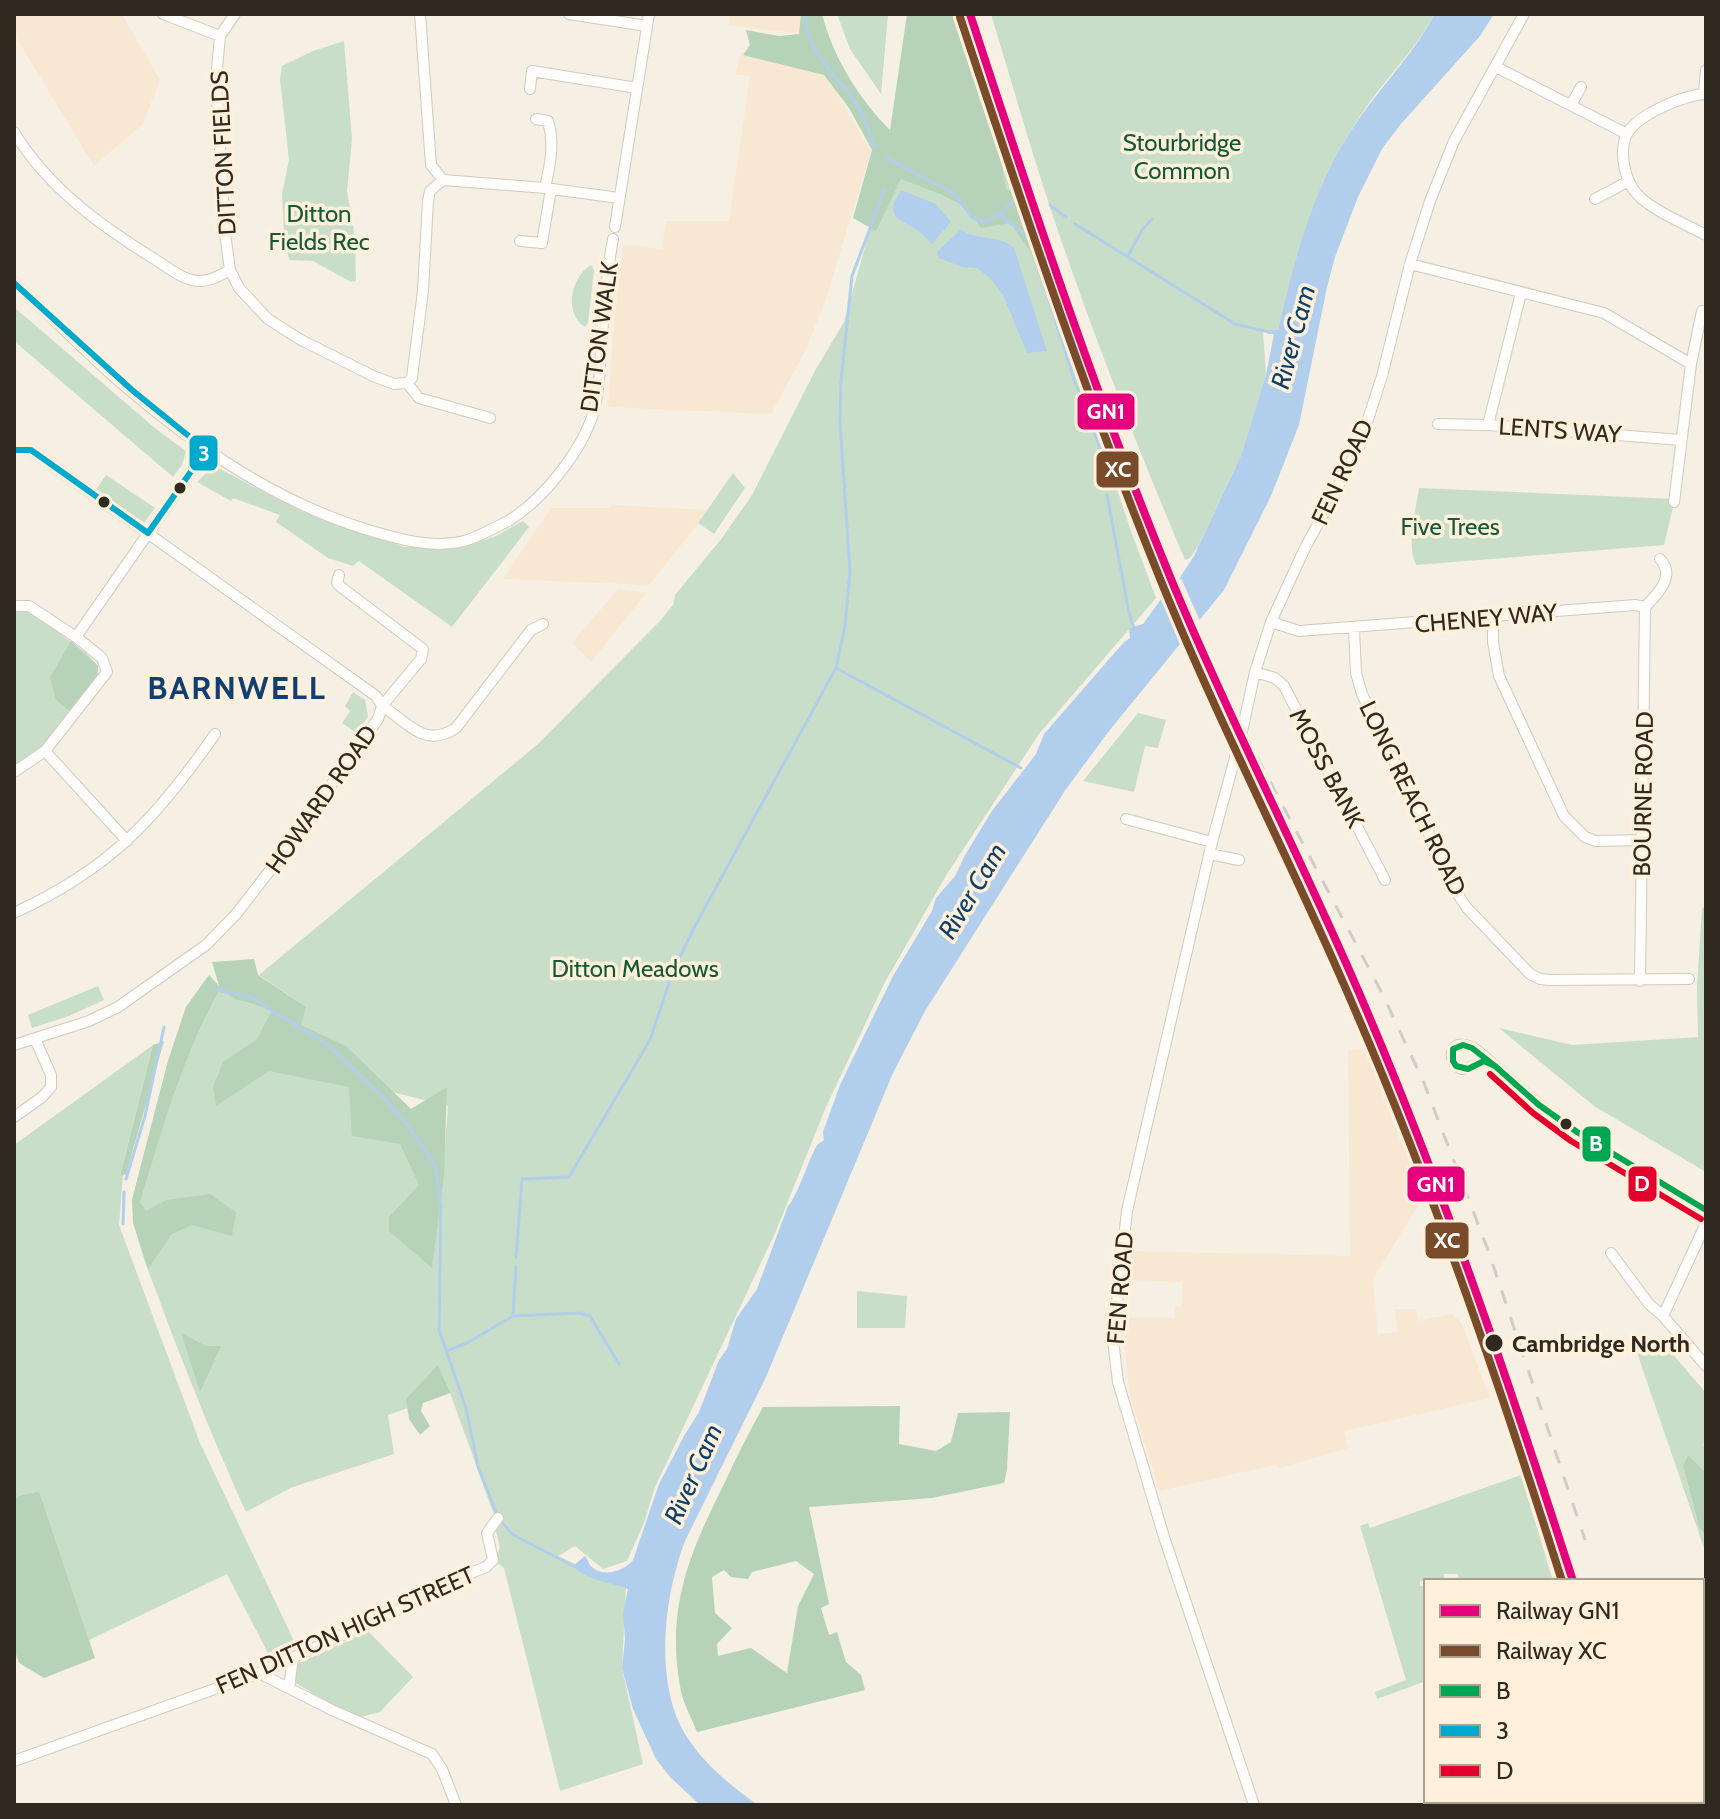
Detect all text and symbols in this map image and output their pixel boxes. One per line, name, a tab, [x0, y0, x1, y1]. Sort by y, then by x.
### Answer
street label: DITTON FIELDS	[204, 70, 242, 236]
park label: Stourbridge Common	[1123, 128, 1241, 185]
park label: Ditton Fields Rec	[268, 199, 370, 256]
street label: DITTON WALK	[574, 260, 624, 414]
water label: River Cam	[1264, 282, 1322, 392]
line badge: GN1	[1076, 392, 1136, 431]
text: GN1	[1087, 398, 1125, 425]
street label: LENTS WAY	[1498, 411, 1623, 449]
street label: FEN ROAD	[1305, 415, 1379, 529]
line badge: 3	[188, 434, 219, 472]
text: 3	[198, 440, 210, 467]
line badge: XC	[1095, 450, 1140, 489]
text: XC	[1104, 456, 1131, 483]
unlabelled marker	[172, 480, 188, 496]
unlabelled marker	[96, 494, 112, 510]
park label: Five Trees	[1400, 512, 1500, 541]
street label: CHENEY WAY	[1414, 597, 1559, 639]
district label: BARNWELL	[147, 668, 327, 707]
street label: LONG REACH ROAD	[1353, 696, 1473, 900]
street label: MOSS BANK	[1283, 703, 1371, 833]
street label: BOURNE ROAD	[1627, 711, 1659, 877]
street label: HOWARD ROAD	[259, 719, 383, 879]
water label: River Cam	[931, 837, 1013, 945]
park label: Ditton Meadows	[551, 954, 719, 983]
unlabelled marker	[1558, 1116, 1574, 1132]
line badge: B	[1581, 1125, 1612, 1163]
text: B	[1589, 1130, 1603, 1157]
line badge: GN1	[1406, 1165, 1466, 1203]
line badge: D	[1627, 1165, 1658, 1203]
text: D	[1634, 1170, 1650, 1197]
text: GN1	[1417, 1171, 1455, 1198]
line badge: XC	[1424, 1221, 1470, 1260]
text: XC	[1433, 1227, 1460, 1254]
street label: FEN ROAD	[1101, 1230, 1139, 1346]
place label: Cambridge North	[1512, 1329, 1690, 1358]
marker: Cambridge North	[1483, 1332, 1505, 1354]
water label: River Cam	[657, 1419, 729, 1529]
street label: FEN DITTON HIGH STREET	[211, 1560, 479, 1700]
legend	[1424, 1579, 1704, 1803]
text: Railway GN1	[1496, 1596, 1619, 1625]
text: Railway XC	[1496, 1636, 1607, 1665]
text: B	[1496, 1676, 1510, 1705]
text: 3	[1496, 1716, 1509, 1745]
text: D	[1496, 1756, 1513, 1785]

